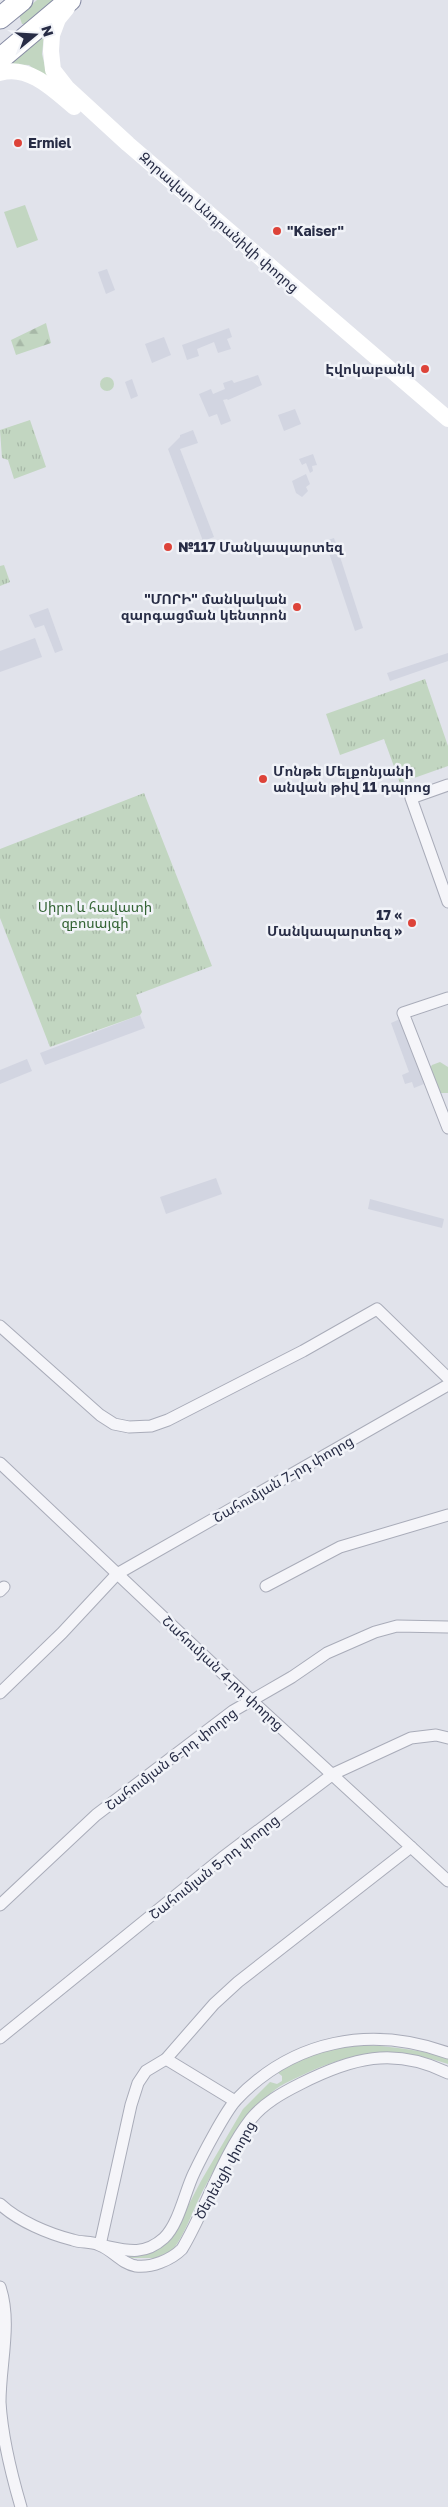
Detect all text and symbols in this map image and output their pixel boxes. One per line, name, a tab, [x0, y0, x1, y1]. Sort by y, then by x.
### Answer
north arrow	[10, 10, 60, 60]
text: N	[38, 23, 58, 39]
place label: Ermiel	[28, 134, 72, 151]
marker: Ermiel	[12, 137, 24, 149]
street label: Զորավար Անդրանիկի փողոց	[136, 148, 302, 295]
place label: "Kaiser"	[287, 222, 344, 239]
marker: "Kaiser"	[271, 225, 283, 237]
place label: Էվոկաբանկ	[325, 360, 415, 377]
marker: Էվոկաբանկ	[419, 363, 431, 375]
place label: №117 Մանկապարտեզ	[178, 538, 344, 555]
marker: №117 Մանկապարտեզ	[162, 541, 174, 553]
place label: "ՄՈՐԻ" մանկական զարգացման կենտրոն	[121, 590, 287, 623]
marker: "ՄՈՐԻ" մանկական զարգացման կենտրոն	[291, 601, 303, 613]
place label: Մոնթե Մելքոնյանի անվան թիվ 11 դպրոց	[273, 762, 431, 795]
marker: Մոնթե Մելքոնյանի անվան թիվ 11 դպրոց	[257, 773, 269, 785]
park label: Սիրո և հավատի զբոսայգի	[38, 898, 152, 931]
place label: 17 « Մանկապարտեզ »	[267, 906, 403, 939]
marker: 17 « Մանկապարտեզ »	[406, 917, 418, 929]
street label: Շահումյան 7-րդ փողոց	[210, 1431, 356, 1526]
street label: Շահումյան 4-րդ փողոց	[159, 1612, 288, 1734]
street label: Շահումյան 6-րդ փողոց	[102, 1704, 240, 1814]
street label: Շահումյան 5-րդ փողոց	[145, 1811, 282, 1923]
street label: Ծերենցի փողոց	[191, 2118, 259, 2222]

